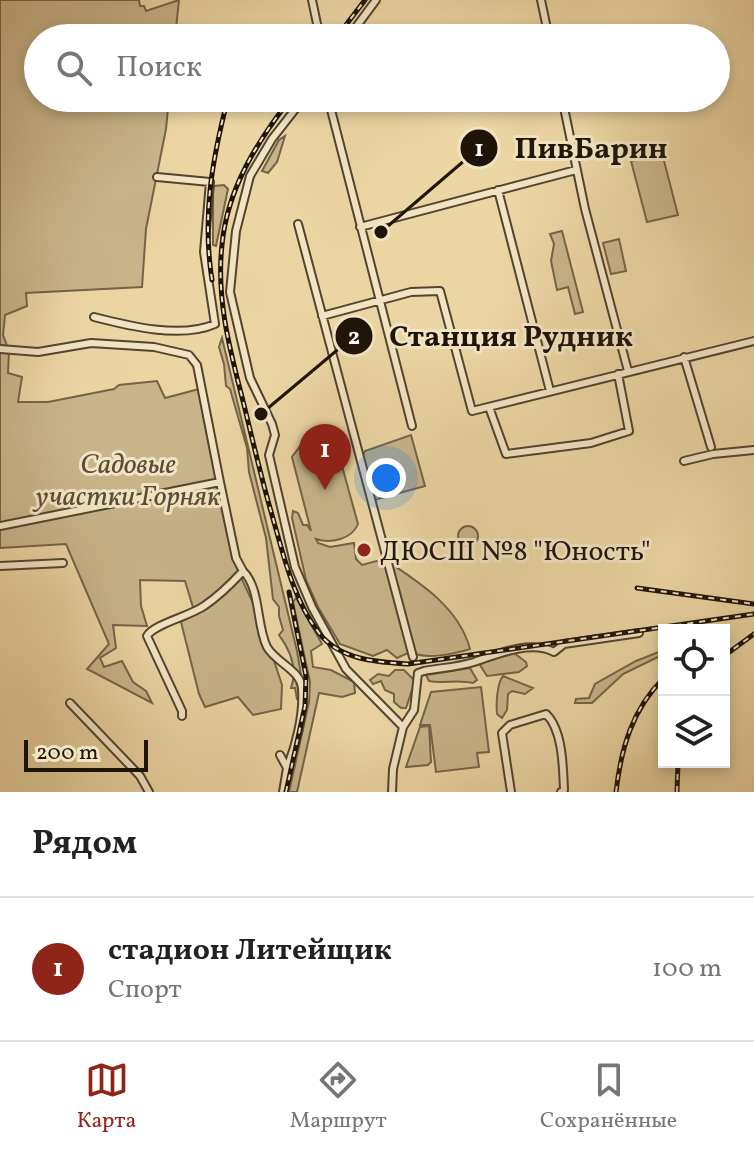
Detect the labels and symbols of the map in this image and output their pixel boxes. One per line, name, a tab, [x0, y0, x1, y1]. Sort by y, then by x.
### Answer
callout: ПивБарин	[459, 121, 684, 175]
text: ПивБарин	[514, 129, 668, 171]
text: 1	[474, 133, 484, 167]
callout: Станция Рудник	[334, 309, 649, 363]
text: Станция Рудник	[389, 317, 633, 359]
text: 2	[348, 321, 360, 355]
pin: 1	[299, 424, 351, 490]
park label: Садовые участки Горняк	[32, 446, 221, 517]
your location	[366, 458, 406, 498]
place label: ДЮСШ №8 "Юность"	[380, 533, 651, 572]
marker: ДЮСШ №8 "Юность"	[355, 541, 373, 559]
scale bar	[24, 736, 148, 772]

